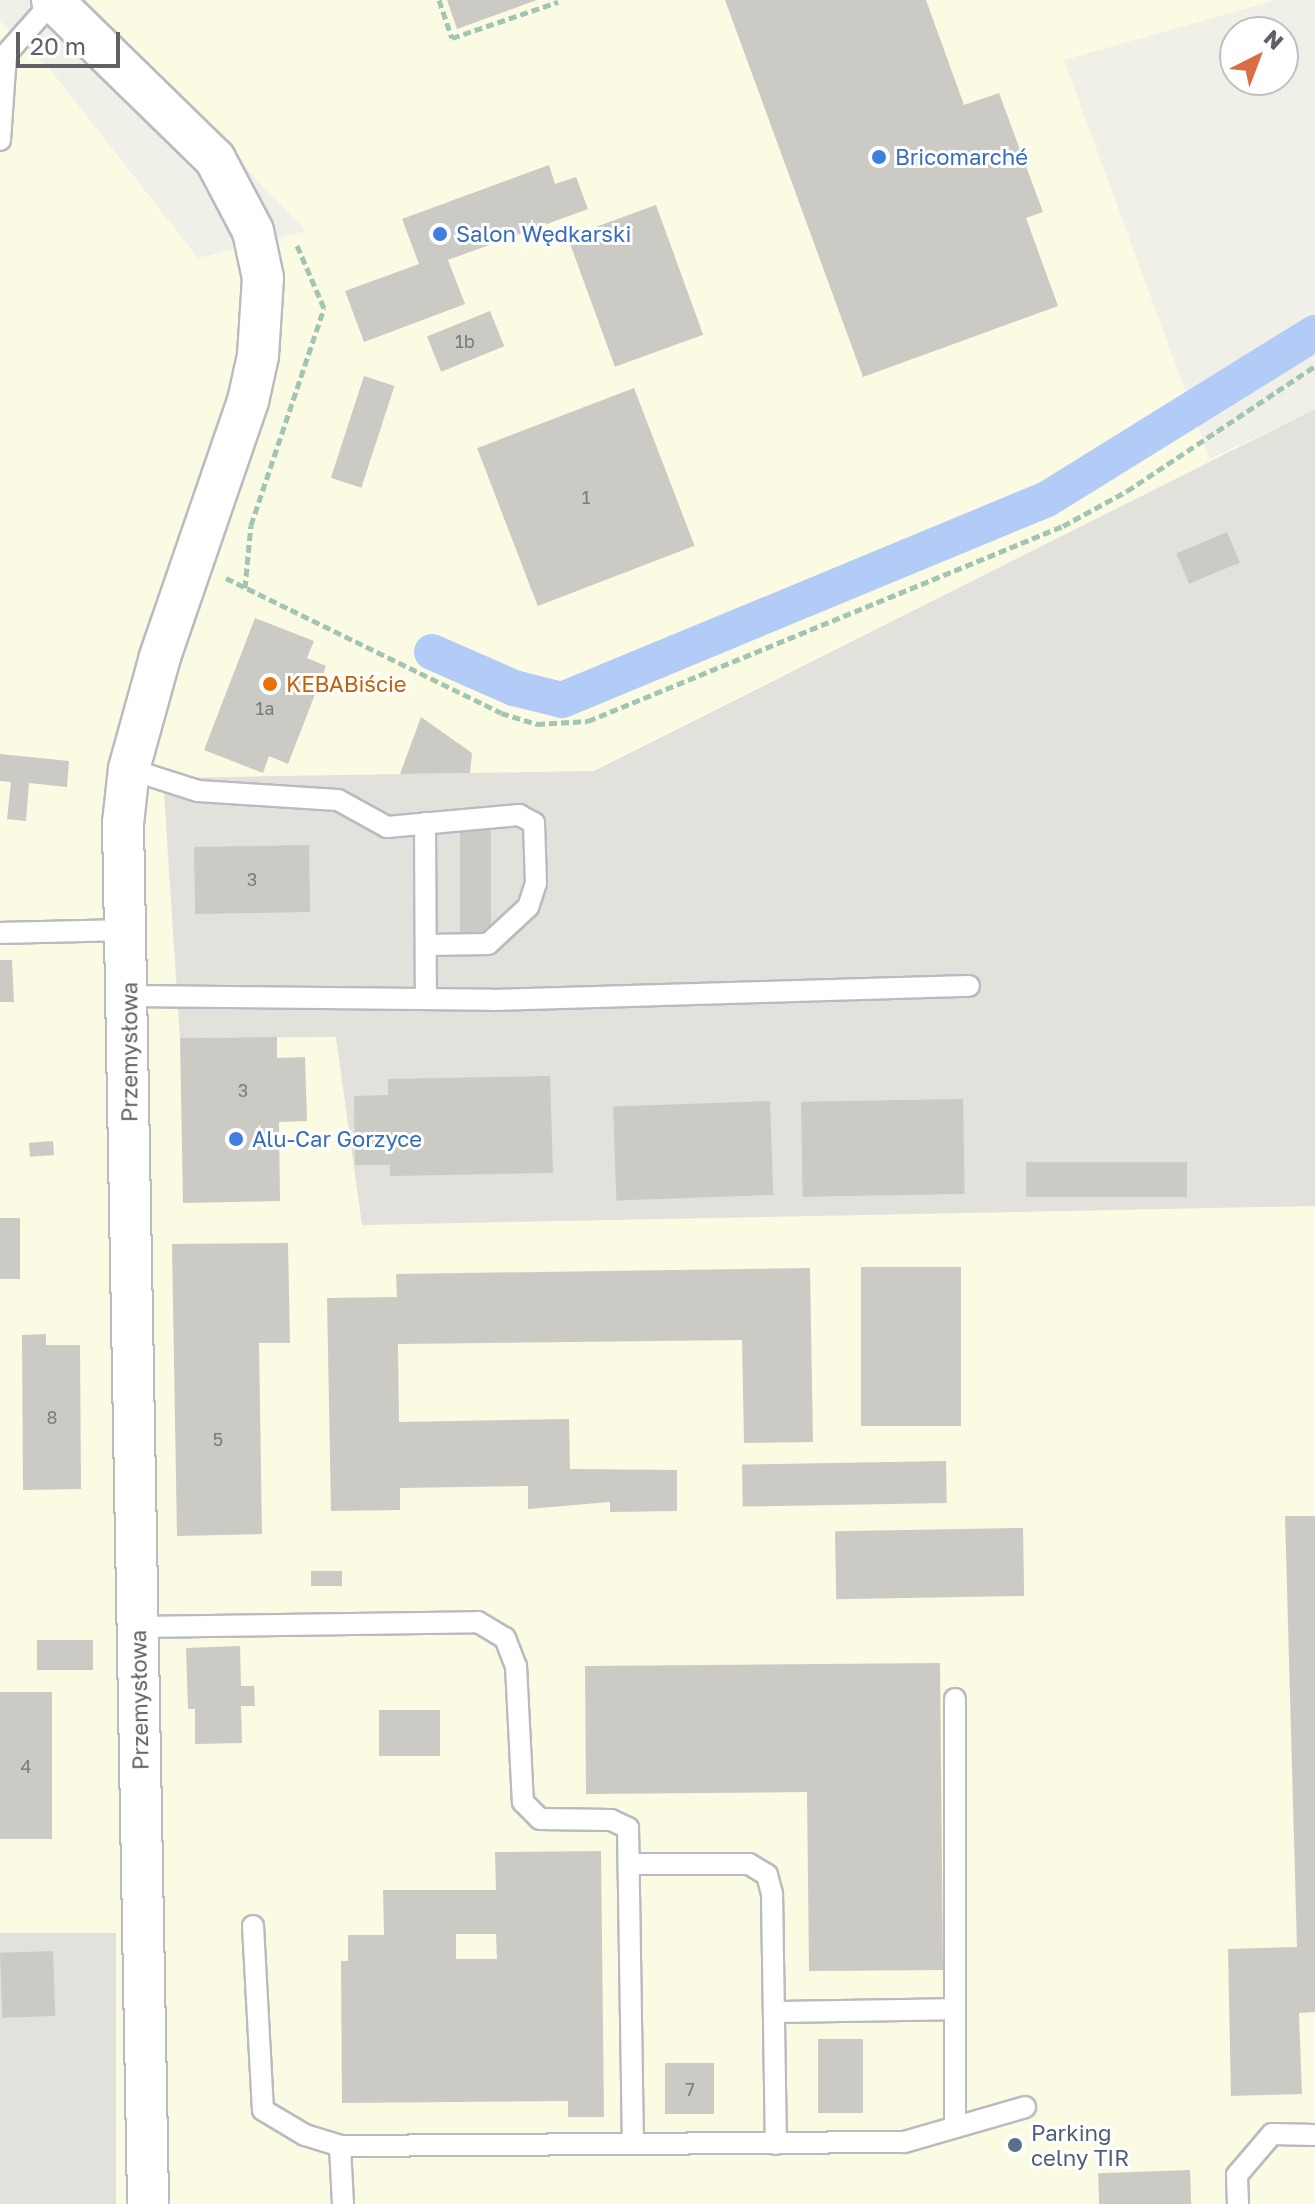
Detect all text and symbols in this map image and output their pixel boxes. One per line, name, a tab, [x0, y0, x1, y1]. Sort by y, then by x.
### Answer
scale bar	[20, 16, 124, 66]
north arrow	[1219, 16, 1299, 96]
text: N	[1259, 24, 1289, 55]
text: 20 m	[30, 31, 86, 60]
place label: Bricomarché	[895, 144, 1028, 170]
marker: Bricomarché	[870, 148, 888, 166]
place label: Salon Wędkarski	[456, 221, 631, 247]
marker: Salon Wędkarski	[431, 225, 449, 243]
house number: 1b	[455, 330, 475, 352]
house number: 1	[582, 486, 590, 508]
place label: KEBABiście	[286, 671, 407, 697]
marker: KEBABiście	[261, 675, 279, 693]
house number: 1a	[256, 697, 274, 719]
house number: 3	[247, 868, 257, 890]
street label: Przemysłowa	[116, 982, 142, 1122]
house number: 3	[238, 1079, 248, 1101]
place label: Alu-Car Gorzyce	[252, 1126, 422, 1152]
marker: Alu-Car Gorzyce	[227, 1130, 245, 1148]
house number: 8	[47, 1406, 57, 1428]
house number: 5	[213, 1428, 223, 1450]
street label: Przemysłowa	[125, 1630, 153, 1770]
house number: 4	[21, 1755, 31, 1777]
house number: 7	[685, 2078, 695, 2100]
place label: Parking celny TIR	[1031, 2119, 1129, 2170]
marker: Parking celny TIR	[1006, 2136, 1024, 2154]

